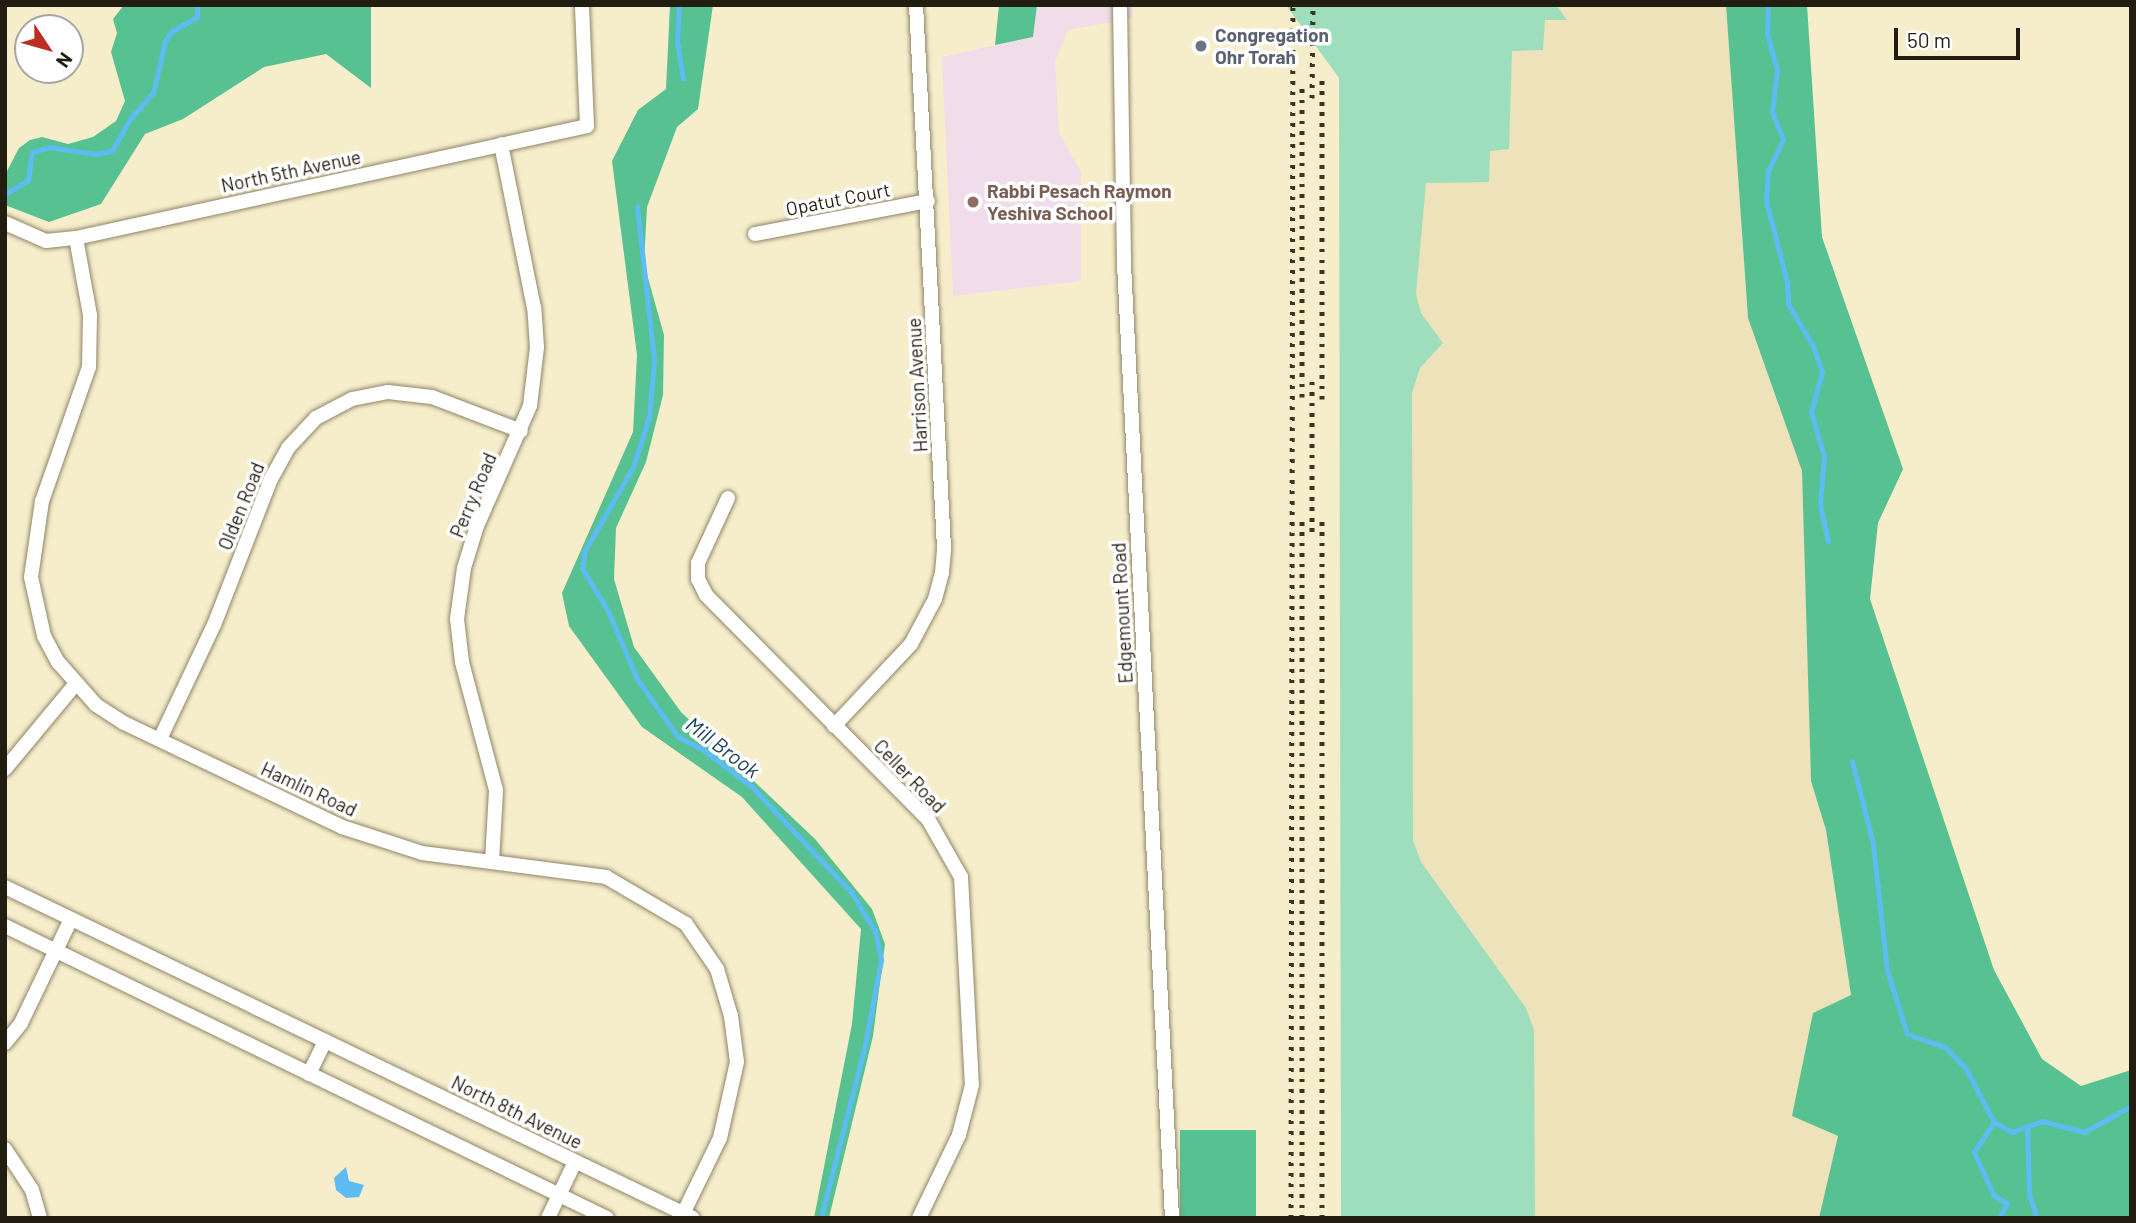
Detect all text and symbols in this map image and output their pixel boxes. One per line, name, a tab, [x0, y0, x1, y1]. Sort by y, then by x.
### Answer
north arrow	[14, 14, 84, 84]
scale bar	[1898, 14, 2024, 58]
place label: Congregation Ohr Torah	[1215, 24, 1329, 68]
text: 50 m	[1907, 27, 1951, 52]
marker: Congregation Ohr Torah	[1193, 38, 1209, 54]
text: N	[52, 49, 78, 72]
street label: North 5th Avenue	[219, 145, 363, 197]
street label: Opatut Court	[784, 178, 892, 220]
place label: Rabbi Pesach Raymon Yeshiva School	[987, 180, 1172, 224]
marker: Rabbi Pesach Raymon Yeshiva School	[965, 194, 981, 210]
street label: Harrison Avenue	[902, 317, 932, 453]
street label: Perry Road	[445, 449, 501, 541]
street label: Olden Road	[213, 459, 269, 553]
street label: Edgemount Road	[1107, 542, 1137, 684]
water label: Mill Brook	[681, 711, 765, 783]
street label: Celler Road	[869, 735, 951, 817]
street label: Hamlin Road	[257, 757, 361, 821]
street label: North 8th Avenue	[448, 1071, 586, 1153]

